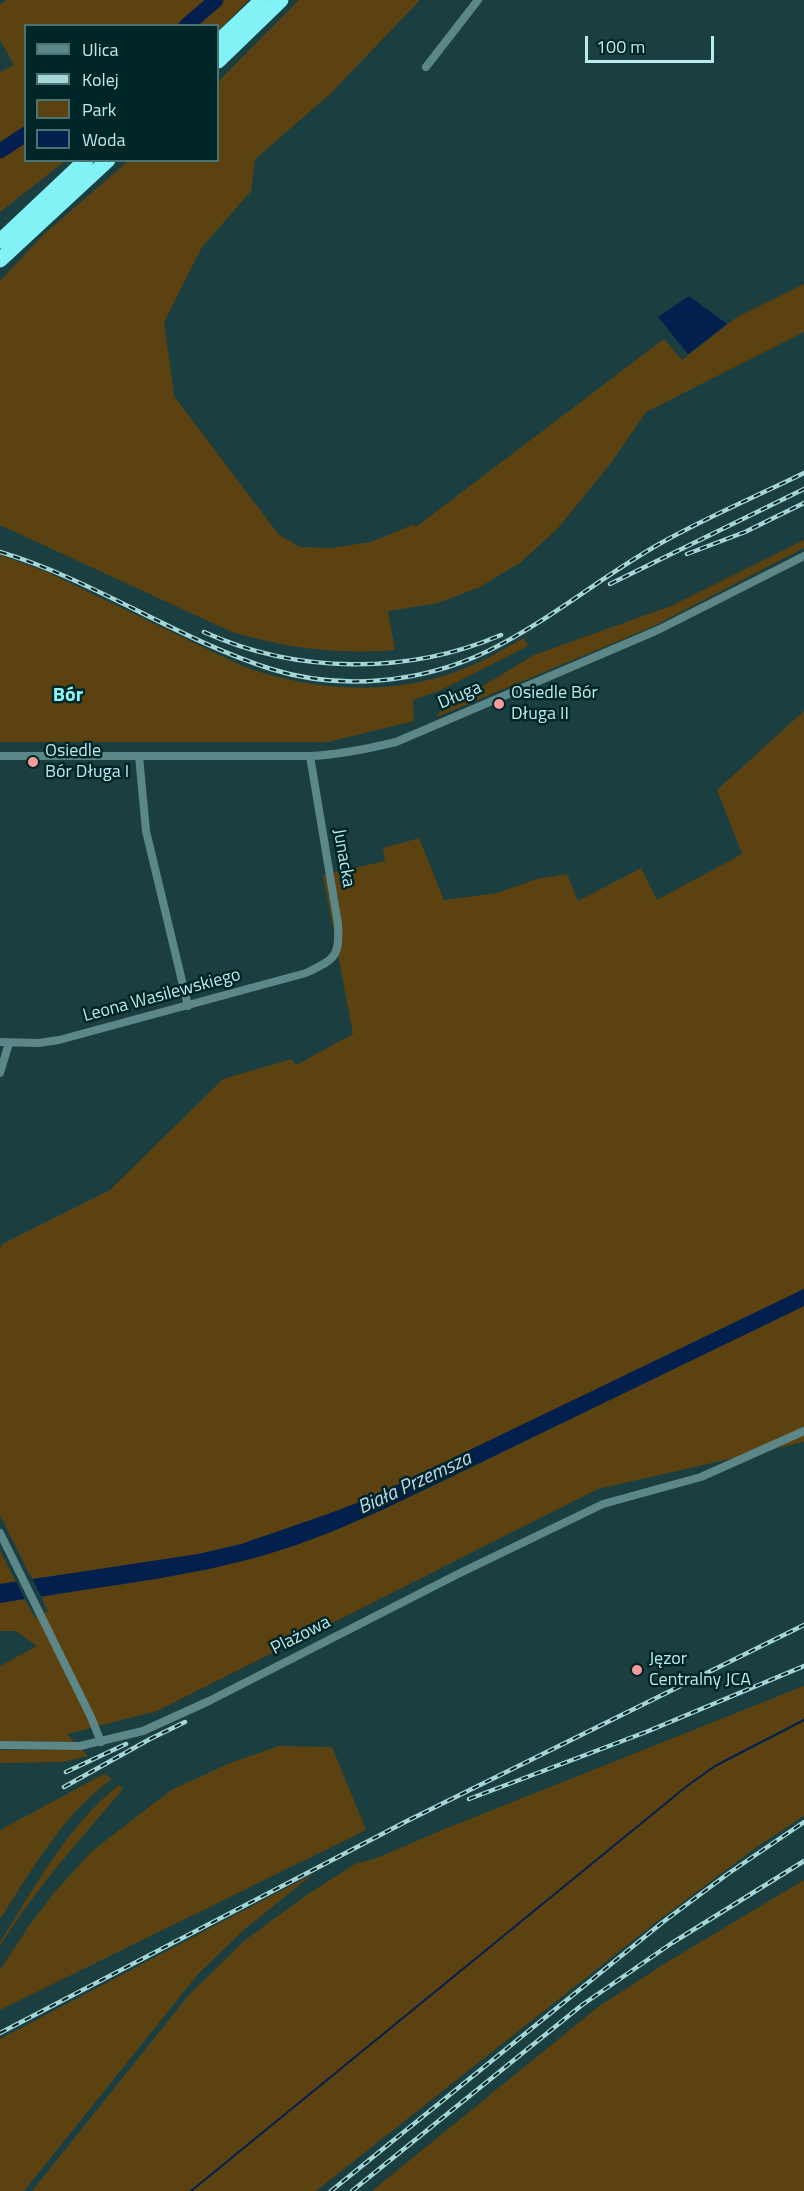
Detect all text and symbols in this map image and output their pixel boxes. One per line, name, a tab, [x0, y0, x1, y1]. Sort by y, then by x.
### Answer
legend	[24, 24, 219, 162]
scale bar	[588, 24, 717, 62]
text: 100 m	[596, 33, 645, 60]
text: Ulica	[82, 36, 119, 63]
text: Kolej	[82, 66, 119, 93]
text: Park	[82, 96, 116, 123]
text: Woda	[82, 126, 126, 153]
street label: Długa	[435, 677, 485, 715]
place label: Osiedle Bór Długa II	[511, 683, 598, 726]
district label: Bór	[53, 684, 83, 708]
marker: Osiedle Bór Długa II	[492, 697, 506, 711]
place label: Osiedle Bór Długa I	[45, 741, 129, 783]
marker: Osiedle Bór Długa I	[26, 755, 40, 769]
street label: Junacka	[327, 827, 359, 889]
street label: Leona Wasilewskiego	[81, 965, 243, 1027]
water label: Biała Przemsza	[354, 1447, 476, 1521]
street label: Plażowa	[268, 1612, 334, 1660]
place label: Jęzor Centralny JCA	[649, 1649, 751, 1692]
marker: Jęzor Centralny JCA	[630, 1663, 644, 1677]

